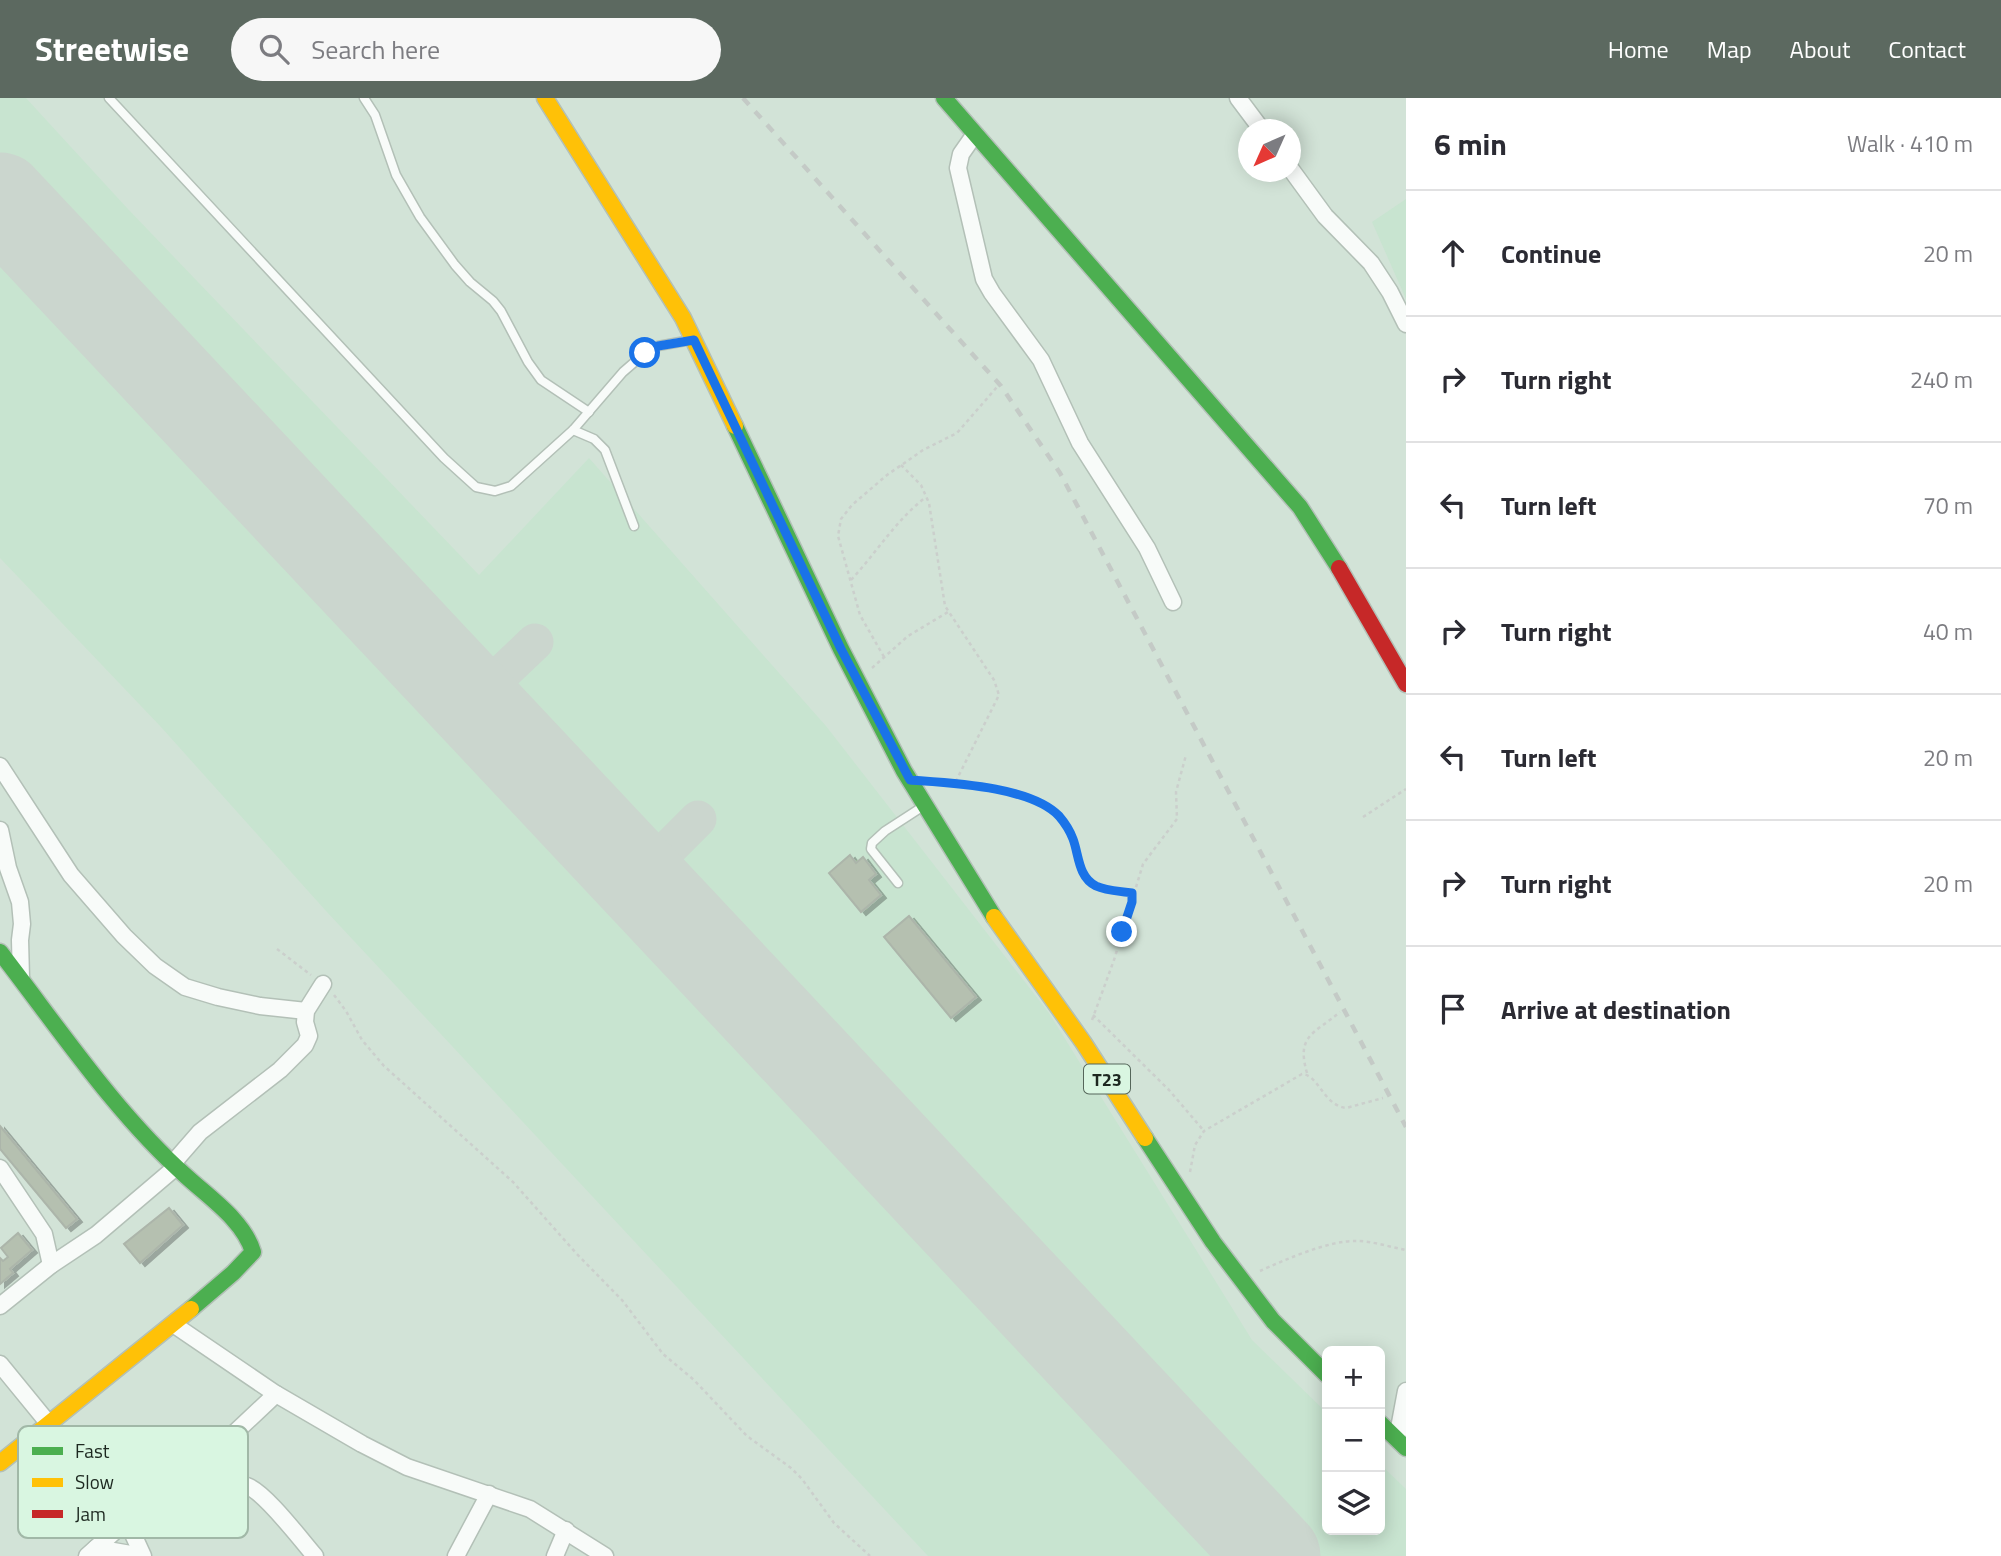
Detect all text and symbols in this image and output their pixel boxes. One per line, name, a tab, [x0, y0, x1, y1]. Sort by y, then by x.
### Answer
search box	[231, 18, 721, 81]
text: Streetwise	[35, 24, 189, 74]
icon: search	[255, 30, 293, 68]
text: Search here	[311, 30, 440, 69]
text: Home	[1608, 31, 1669, 67]
text: Map	[1707, 31, 1752, 67]
text: About	[1790, 31, 1850, 67]
text: Contact	[1888, 31, 1966, 67]
north arrow	[1238, 119, 1301, 182]
text: 6 min	[1434, 121, 1507, 167]
text: Walk · 410 m	[1847, 126, 1973, 161]
icon: ahead	[1434, 234, 1472, 272]
text: Continue	[1501, 234, 1601, 273]
text: 20 m	[1923, 236, 1973, 271]
route start	[629, 337, 660, 368]
icon: right	[1434, 360, 1472, 398]
text: Turn right	[1501, 360, 1612, 399]
text: 240 m	[1910, 362, 1973, 397]
icon: left	[1434, 486, 1472, 524]
text: Turn left	[1501, 486, 1596, 525]
text: 70 m	[1923, 488, 1973, 523]
icon: right	[1434, 612, 1472, 650]
text: Turn right	[1501, 612, 1612, 651]
text: 40 m	[1923, 614, 1973, 649]
icon: left	[1434, 738, 1472, 776]
text: Turn left	[1501, 738, 1596, 777]
text: 20 m	[1923, 740, 1973, 775]
icon: right	[1434, 864, 1472, 902]
text: Turn right	[1501, 864, 1612, 903]
text: 20 m	[1923, 866, 1973, 901]
route end	[1106, 916, 1137, 947]
icon: arrive	[1434, 990, 1472, 1028]
text: Arrive at destination	[1501, 990, 1731, 1029]
road number: T23	[1084, 1064, 1130, 1094]
map controls	[1322, 1346, 1385, 1535]
button: +	[1322, 1346, 1385, 1409]
button: −	[1322, 1409, 1385, 1472]
legend	[18, 1426, 248, 1538]
text: Fast	[75, 1436, 110, 1465]
text: Slow	[75, 1467, 114, 1496]
button: layers	[1322, 1472, 1385, 1535]
text: Jam	[75, 1499, 106, 1528]

